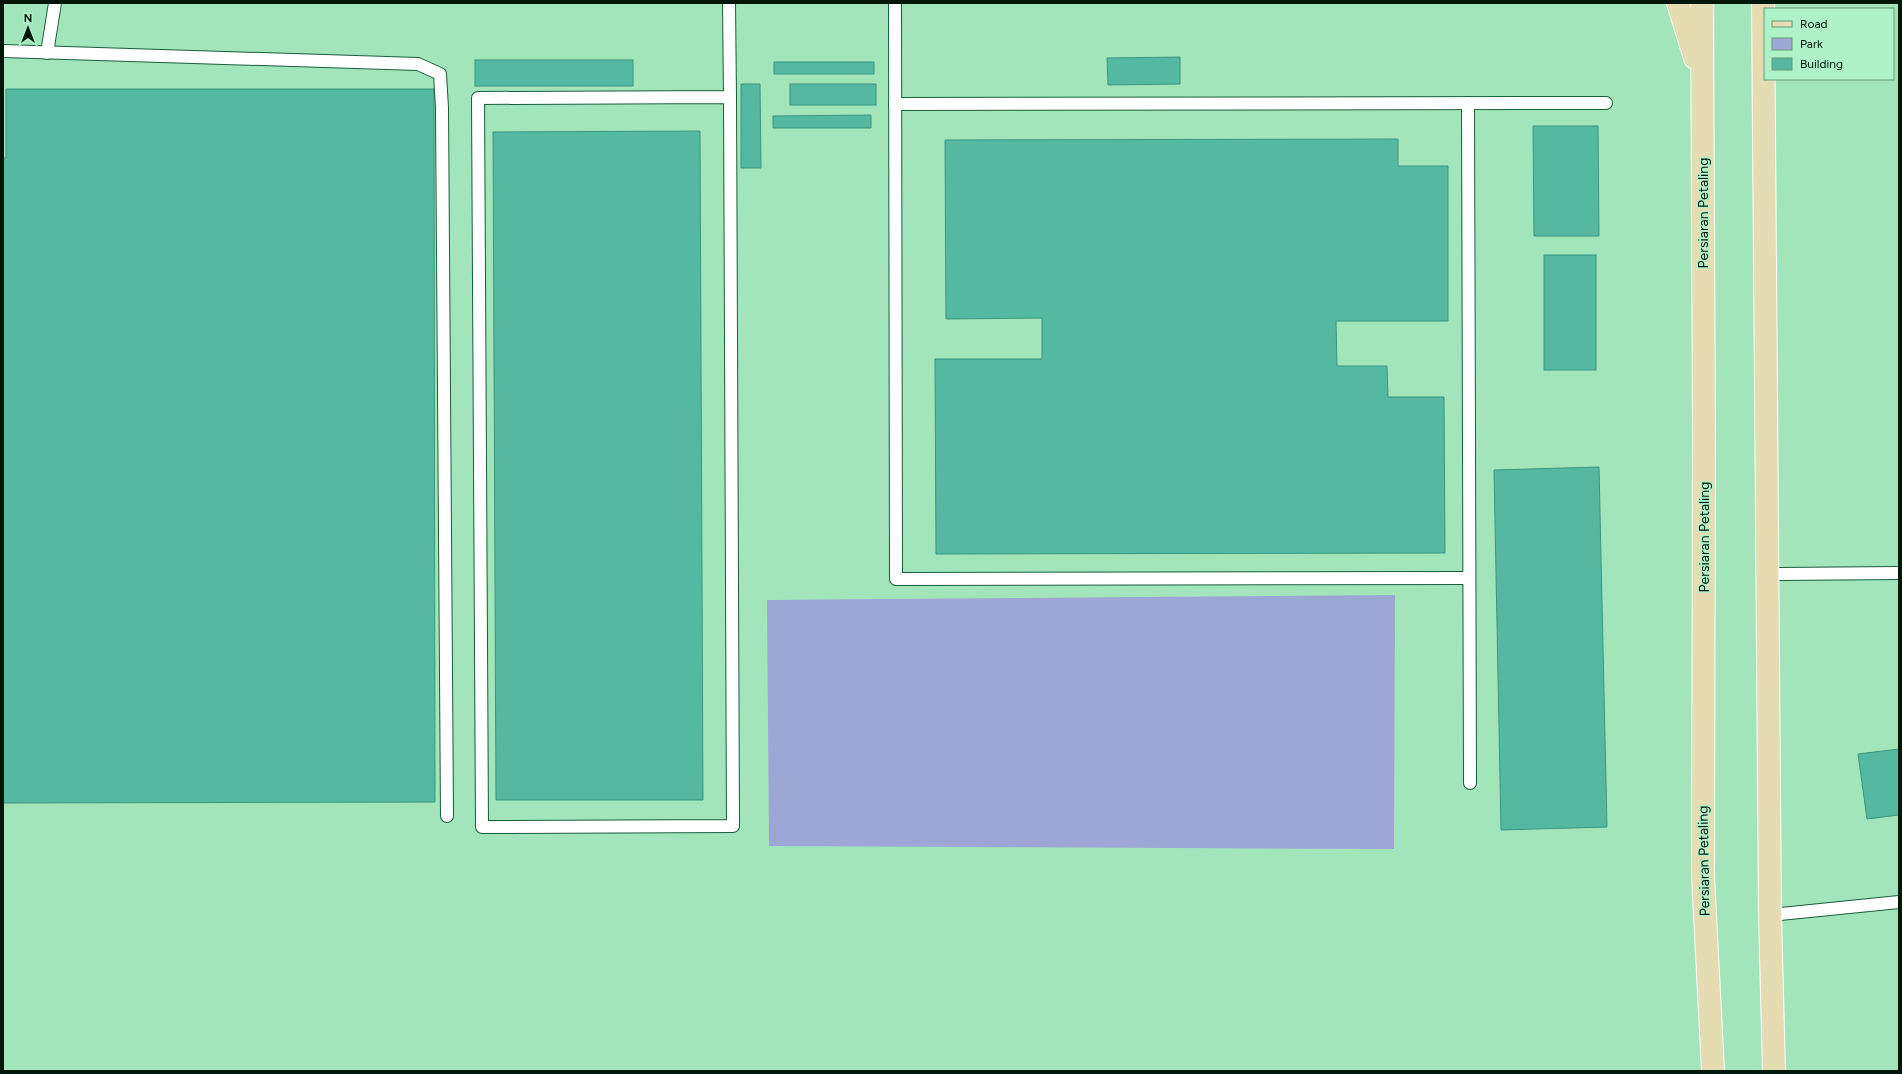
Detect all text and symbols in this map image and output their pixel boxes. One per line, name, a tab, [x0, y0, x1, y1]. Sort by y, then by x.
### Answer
north arrow	[8, 8, 48, 48]
legend	[1764, 8, 1894, 80]
text: N	[24, 12, 32, 25]
text: Road	[1800, 17, 1828, 31]
text: Park	[1800, 37, 1823, 51]
text: Building	[1800, 57, 1843, 71]
street label: Persiaran Petaling	[1695, 158, 1712, 268]
street label: Persiaran Petaling	[1696, 482, 1713, 592]
street label: Persiaran Petaling	[1695, 805, 1713, 917]

